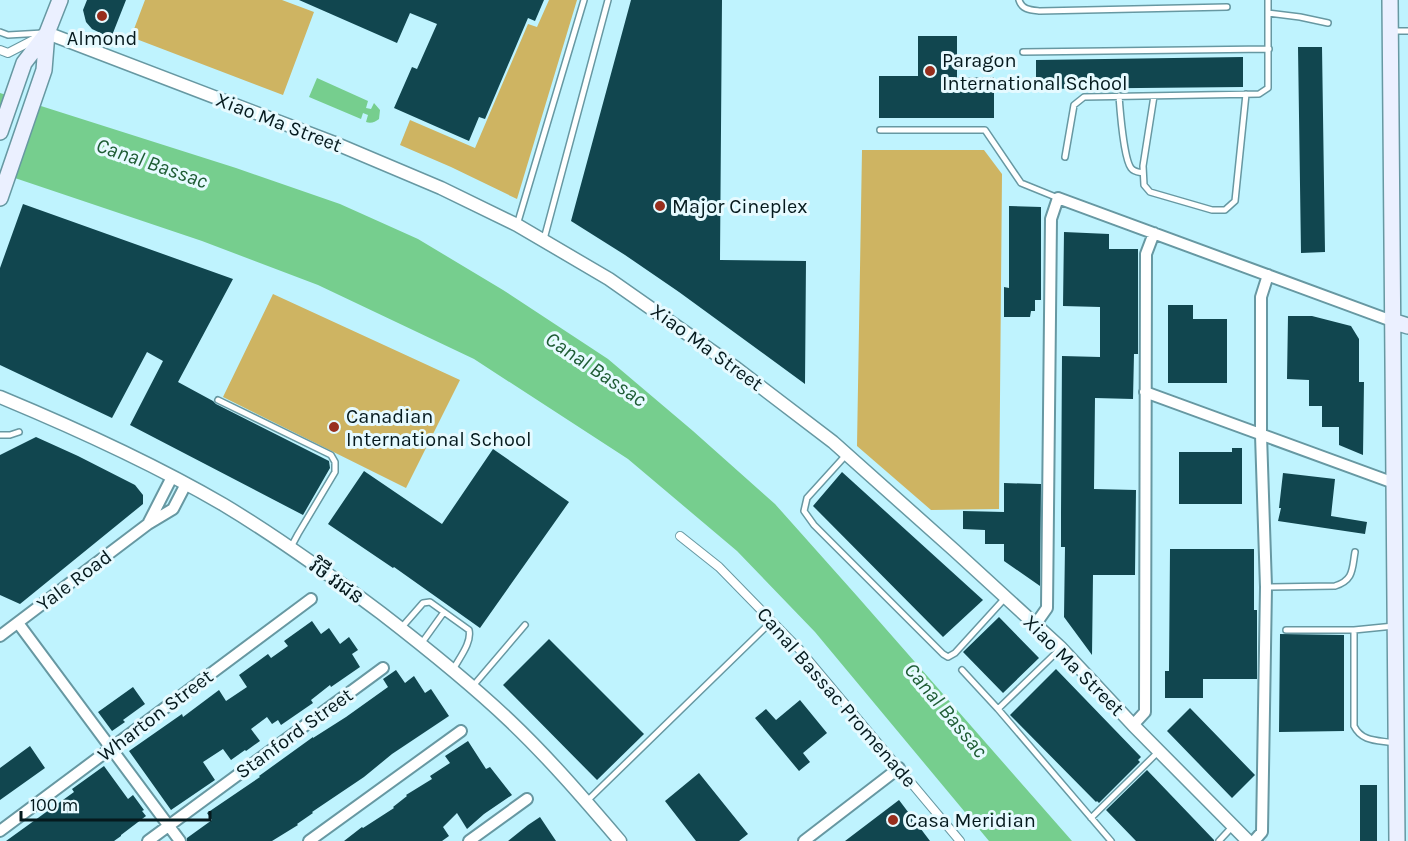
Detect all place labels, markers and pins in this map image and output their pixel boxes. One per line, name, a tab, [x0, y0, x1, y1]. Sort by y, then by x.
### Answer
marker: Almond	[95, 9, 109, 23]
place label: Almond	[67, 27, 137, 50]
place label: Paragon International School	[942, 49, 1128, 95]
marker: Paragon International School	[923, 64, 937, 78]
place label: Major Cineplex	[672, 195, 807, 218]
marker: Major Cineplex	[653, 199, 667, 213]
place label: Canadian International School	[346, 405, 532, 451]
marker: Canadian International School	[327, 420, 341, 434]
place label: Casa Meridian	[905, 809, 1036, 832]
marker: Casa Meridian	[886, 813, 900, 827]

